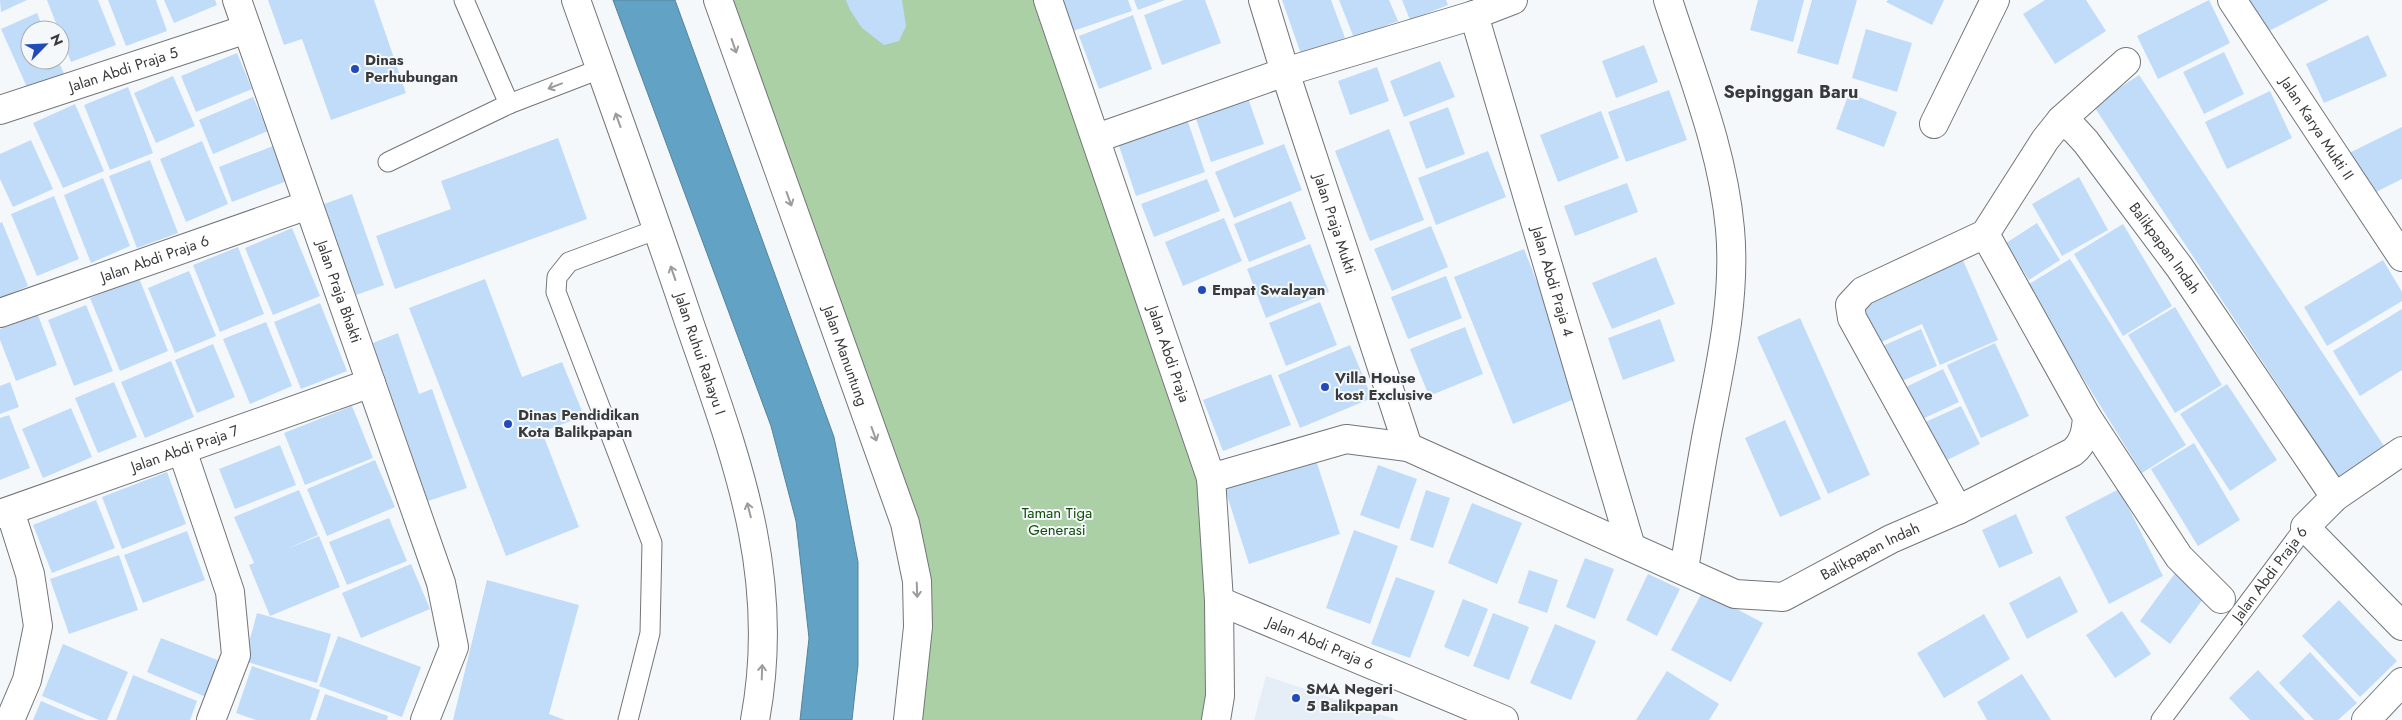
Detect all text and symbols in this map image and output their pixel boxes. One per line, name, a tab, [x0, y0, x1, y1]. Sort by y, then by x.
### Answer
north arrow	[20, 20, 70, 70]
text: N	[45, 31, 68, 49]
one-way arrow	[730, 38, 739, 53]
street label: Jalan Abdi Praja 5	[64, 41, 181, 98]
place label: Dinas Perhubungan	[365, 49, 458, 88]
marker: Dinas Perhubungan	[349, 63, 361, 75]
street label: Jalan Karya Mukti II	[2274, 71, 2359, 184]
district label: Sepinggan Baru	[1724, 79, 1858, 105]
one-way arrow	[548, 82, 563, 91]
one-way arrow	[613, 112, 622, 128]
street label: Jalan Praja Mukti	[1308, 169, 1361, 277]
one-way arrow	[785, 191, 794, 206]
street label: Balikpapan Indah	[2124, 198, 2206, 298]
street label: Jalan Abdi Praja 4	[1525, 222, 1579, 340]
street label: Jalan Abdi Praja 6	[96, 230, 212, 289]
street label: Jalan Praja Bhakti	[310, 235, 367, 346]
one-way arrow	[667, 265, 677, 281]
place label: Empat Swalayan	[1212, 279, 1325, 301]
marker: Empat Swalayan	[1196, 284, 1208, 296]
street label: Jalan Ruhui Rahayu I	[668, 288, 731, 418]
street label: Jalan Manuntung	[817, 301, 873, 409]
street label: Jalan Abdi Praja	[1141, 301, 1195, 405]
place label: Villa House kost Exclusive	[1334, 367, 1433, 406]
marker: Villa House kost Exclusive	[1319, 381, 1331, 393]
place label: Dinas Pendidikan Kota Balikpapan	[518, 404, 639, 443]
marker: Dinas Pendidikan Kota Balikpapan	[502, 418, 514, 430]
street label: Jalan Abdi Praja 7	[126, 420, 242, 479]
one-way arrow	[870, 426, 879, 441]
park label: Taman Tiga Generasi	[1022, 502, 1092, 541]
one-way arrow	[744, 503, 754, 519]
street label: Balikpapan Indah	[1817, 517, 1923, 586]
street label: Jalan Abdi Praja 6	[2226, 522, 2313, 628]
one-way arrow	[912, 582, 922, 598]
street label: Jalan Abdi Praja 6	[1262, 611, 1377, 675]
one-way arrow	[758, 664, 767, 680]
place label: SMA Negeri 5 Balikpapan	[1306, 678, 1398, 717]
marker: SMA Negeri 5 Balikpapan	[1290, 692, 1302, 704]

